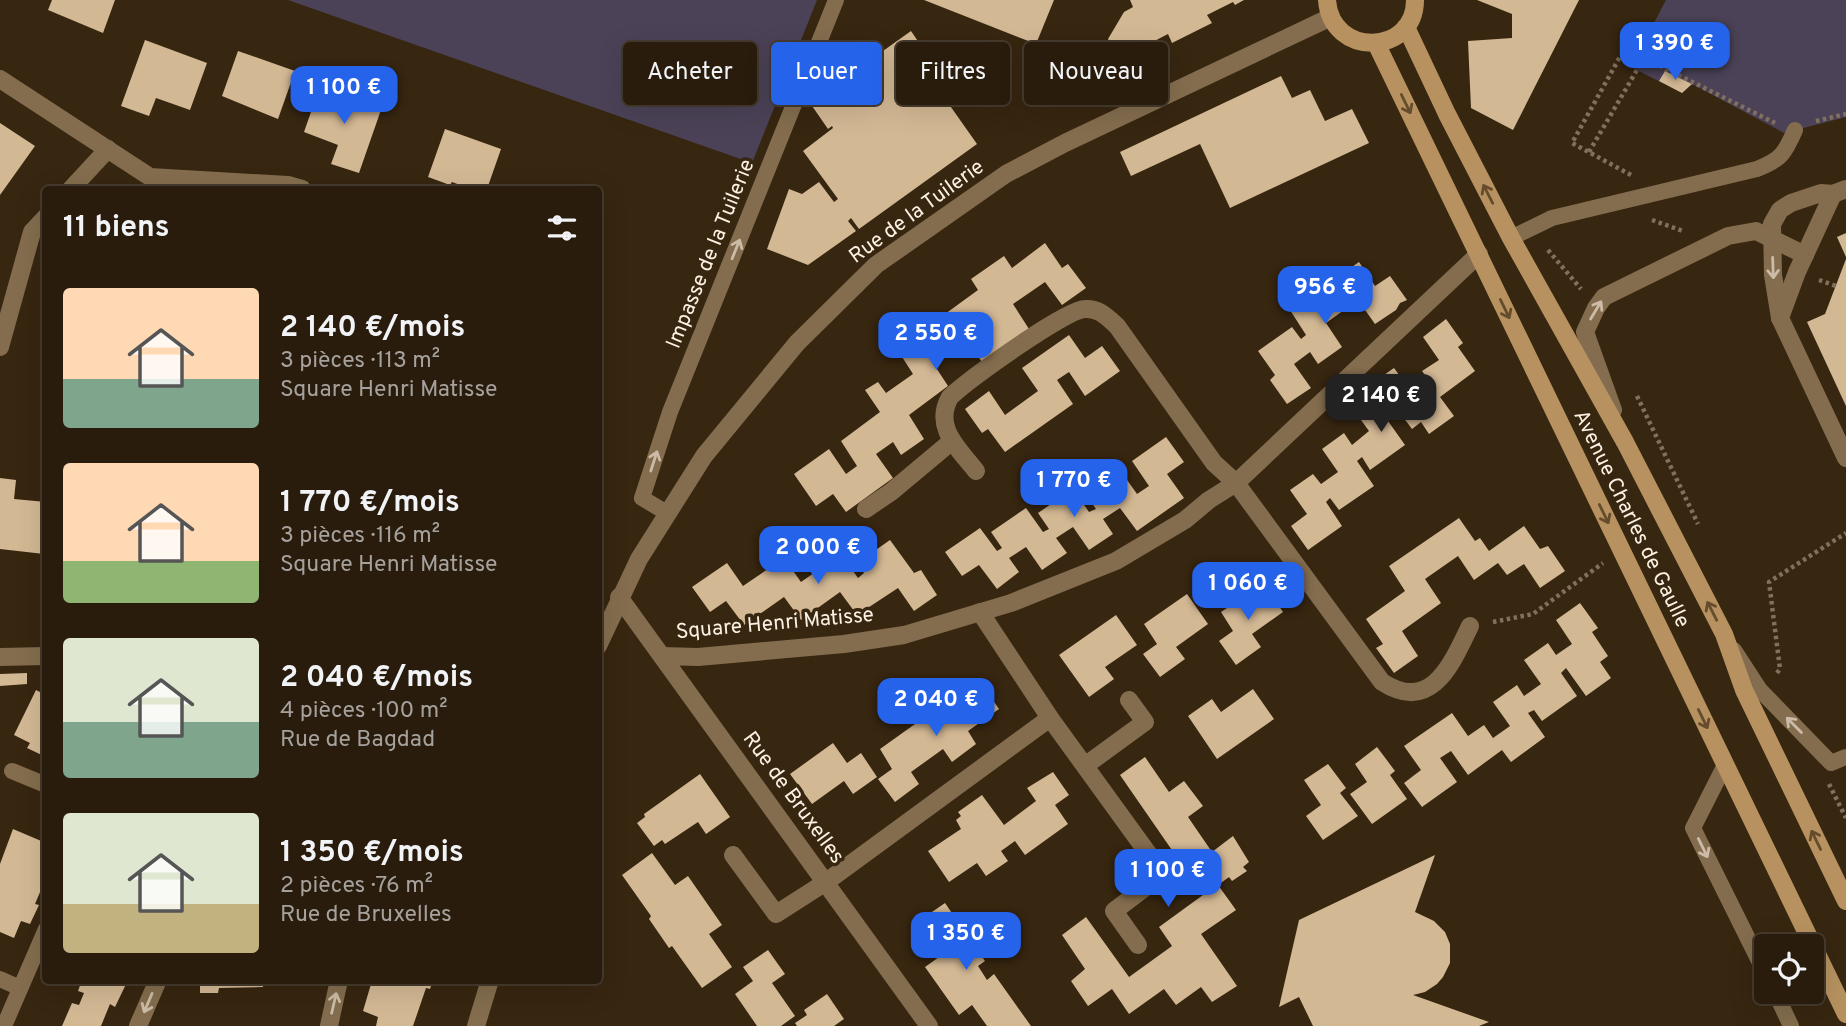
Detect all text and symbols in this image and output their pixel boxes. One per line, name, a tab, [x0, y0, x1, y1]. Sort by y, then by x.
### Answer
pin: 1 390 €	[1610, 22, 1740, 82]
text: 1 390 €	[1636, 30, 1714, 59]
chip: Acheter	[623, 42, 757, 105]
chip: Louer	[771, 42, 882, 105]
chip: Filtres	[896, 42, 1010, 105]
chip: Nouveau	[1024, 42, 1168, 105]
pin: 1 100 €	[279, 66, 409, 126]
text: 1 100 €	[307, 74, 381, 103]
one-way arrow	[1400, 93, 1414, 114]
street label: Rue de la Tuilerie	[844, 154, 990, 270]
street label: Impasse de la Tuilerie	[661, 155, 761, 353]
one-way arrow	[1481, 185, 1495, 205]
icon: filters	[543, 209, 581, 247]
text: 11 biens	[63, 210, 170, 247]
one-way arrow	[730, 238, 743, 260]
one-way arrow	[1767, 256, 1780, 279]
pin: 956 €	[1276, 266, 1374, 326]
text: 956 €	[1294, 274, 1356, 303]
one-way arrow	[1499, 298, 1512, 319]
one-way arrow	[1589, 301, 1603, 321]
text: 2 140 €/mois	[280, 310, 465, 347]
pin: 2 550 €	[871, 312, 1001, 372]
icon: home	[119, 316, 203, 400]
text: 2 550 €	[894, 320, 978, 349]
text: 3 pièces · 113 m²	[280, 347, 440, 376]
pin: 2 140 €	[1316, 374, 1446, 434]
text: Square Henri Matisse	[280, 376, 497, 405]
text: 2 140 €	[1341, 382, 1421, 411]
street label: Avenue Charles de Gaulle	[1566, 406, 1696, 632]
one-way arrow	[649, 450, 662, 472]
pin: 1 770 €	[1009, 460, 1139, 519]
text: 1 770 €	[1036, 467, 1112, 496]
text: 1 770 €/mois	[280, 485, 460, 522]
icon: home	[119, 491, 203, 575]
one-way arrow	[1597, 503, 1611, 524]
text: 3 pièces · 116 m²	[280, 522, 440, 551]
pin: 2 000 €	[753, 526, 883, 586]
text: 2 000 €	[775, 534, 861, 563]
text: Square Henri Matisse	[280, 551, 497, 580]
pin: 1 060 €	[1183, 562, 1313, 622]
text: 1 060 €	[1208, 570, 1288, 599]
one-way arrow	[1704, 601, 1718, 622]
street label: Square Henri Matisse	[675, 602, 875, 646]
text: 2 040 €/mois	[280, 660, 473, 697]
icon: home	[119, 666, 203, 750]
pin: 2 040 €	[871, 678, 1001, 738]
text: 2 040 €	[893, 686, 979, 715]
text: 4 pièces · 100 m²	[280, 697, 447, 726]
one-way arrow	[1696, 708, 1710, 729]
one-way arrow	[1786, 717, 1803, 734]
text: Rue de Bagdad	[280, 726, 435, 755]
street label: Rue de Bruxelles	[736, 727, 850, 869]
one-way arrow	[1809, 830, 1823, 851]
text: 1 350 €/mois	[280, 835, 464, 872]
one-way arrow	[1696, 837, 1710, 858]
icon: home	[119, 841, 203, 925]
pin: 1 100 €	[1103, 850, 1233, 909]
text: 1 100 €	[1131, 857, 1205, 886]
text: 2 pièces · 76 m²	[280, 872, 433, 901]
text: Rue de Bruxelles	[280, 901, 452, 930]
pin: 1 350 €	[901, 912, 1031, 972]
text: 1 350 €	[927, 920, 1005, 949]
map controls	[1754, 934, 1824, 1004]
button: locate	[1754, 934, 1824, 1004]
one-way arrow	[141, 992, 154, 1013]
one-way arrow	[328, 992, 341, 1015]

